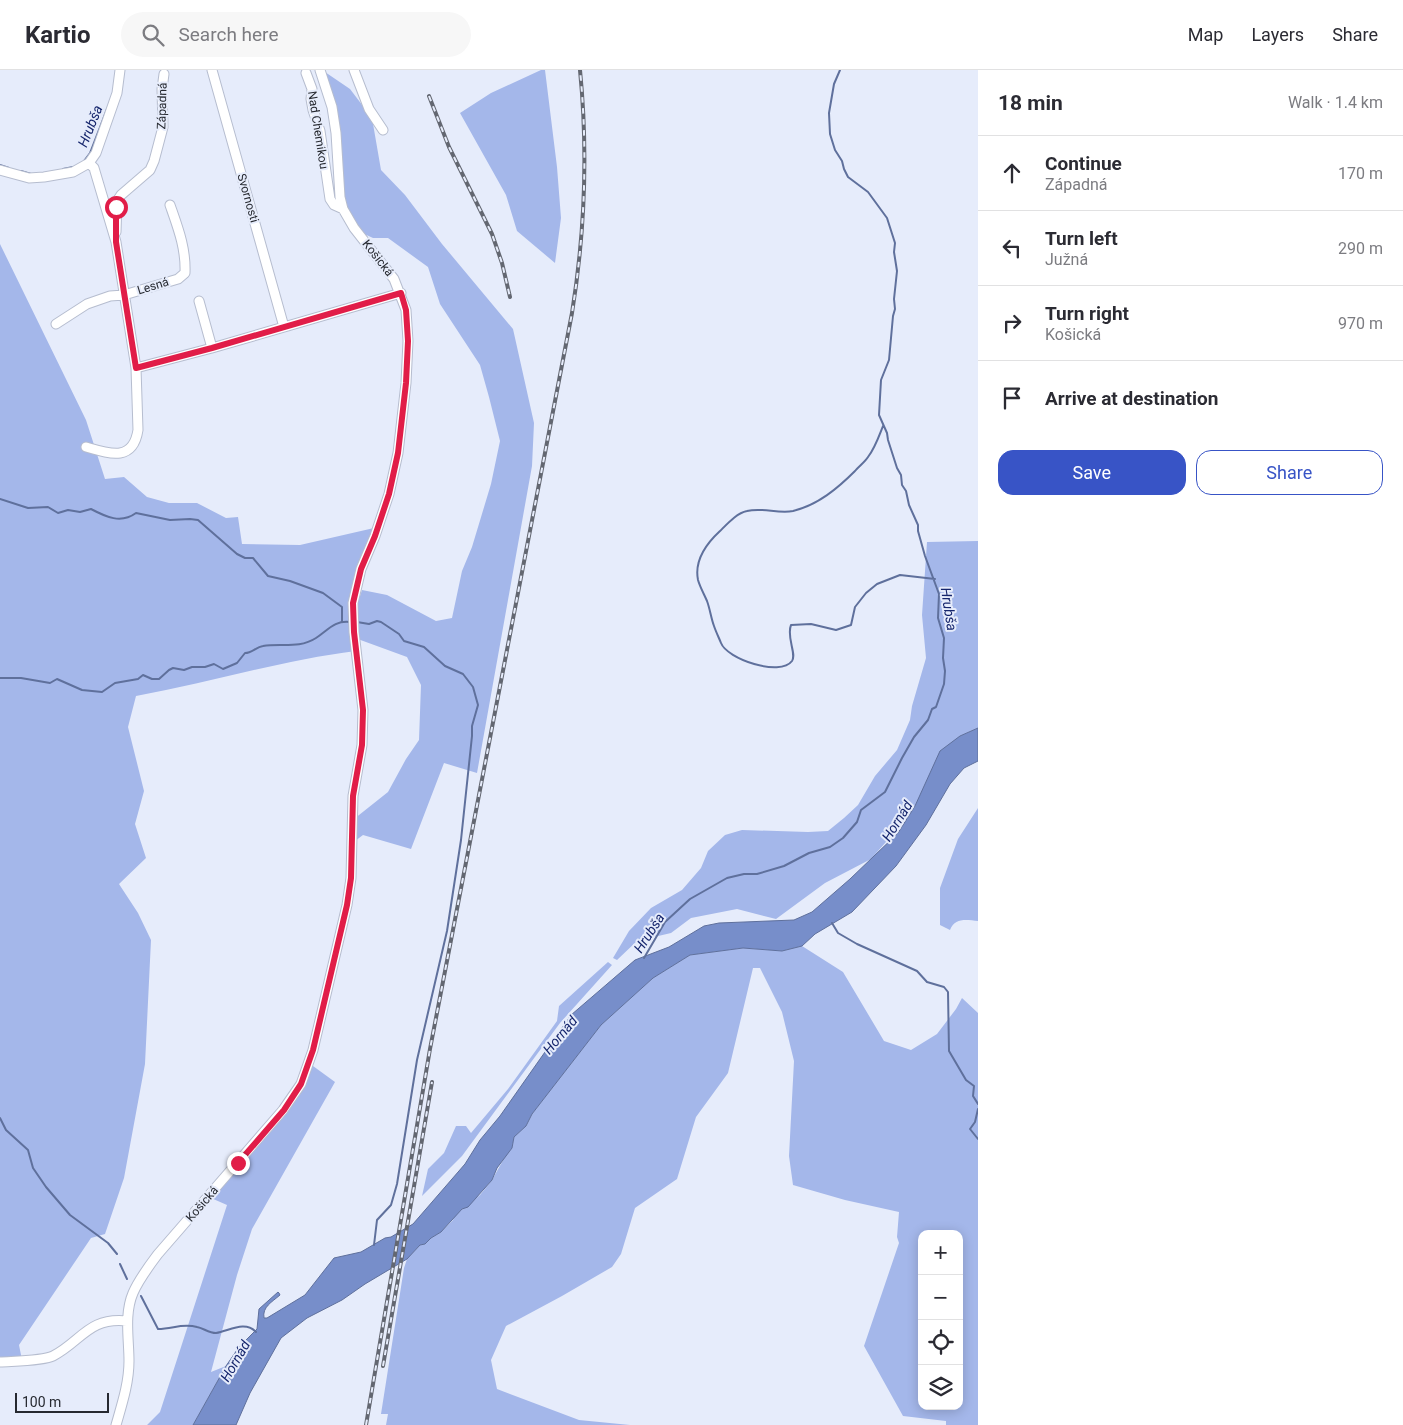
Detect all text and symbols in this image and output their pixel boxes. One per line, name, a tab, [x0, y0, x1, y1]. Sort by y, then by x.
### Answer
search box	[121, 12, 471, 57]
text: Kartio	[25, 21, 91, 49]
icon: search	[139, 21, 167, 49]
text: Search here	[179, 23, 278, 46]
text: Map	[1188, 24, 1223, 45]
text: Layers	[1251, 24, 1304, 45]
text: Share	[1332, 24, 1378, 45]
street label: Západná	[154, 82, 170, 130]
street label: Nad Chemikou	[305, 90, 331, 170]
text: 18 min	[998, 91, 1063, 115]
text: Walk · 1.4 km	[1288, 93, 1383, 112]
water label: Hrubša	[74, 103, 106, 149]
text: Continue	[1045, 152, 1122, 175]
icon: ahead	[998, 159, 1026, 187]
text: 170 m	[1338, 164, 1383, 183]
street label: Svornosti	[234, 172, 262, 224]
text: Západná	[1045, 175, 1108, 194]
route start	[105, 196, 128, 219]
text: Turn left	[1045, 227, 1118, 250]
icon: left	[998, 234, 1026, 262]
street label: Košická	[359, 237, 397, 279]
text: 290 m	[1338, 239, 1383, 258]
text: Južná	[1045, 250, 1088, 269]
street label: Lesná	[136, 275, 170, 297]
text: Turn right	[1045, 302, 1129, 325]
icon: right	[998, 309, 1026, 337]
text: 970 m	[1338, 314, 1383, 333]
text: Košická	[1045, 325, 1101, 344]
icon: arrive	[998, 384, 1026, 412]
text: Arrive at destination	[1045, 387, 1218, 410]
button: Save	[998, 450, 1186, 495]
button: Share	[1196, 450, 1383, 495]
water label: Hrubša	[938, 586, 960, 632]
water label: Hornád	[878, 798, 916, 844]
water label: Hrubša	[630, 910, 668, 956]
water label: Hornád	[540, 1013, 581, 1057]
route end	[227, 1152, 250, 1175]
street label: Košická	[183, 1183, 221, 1225]
map controls	[918, 1230, 963, 1410]
button: +	[918, 1230, 963, 1275]
button: −	[918, 1275, 963, 1320]
button: locate	[918, 1320, 963, 1365]
water label: Hornád	[217, 1337, 253, 1384]
button: layers	[918, 1365, 963, 1410]
scale bar	[15, 1390, 109, 1413]
text: 100 m	[22, 1394, 61, 1410]

